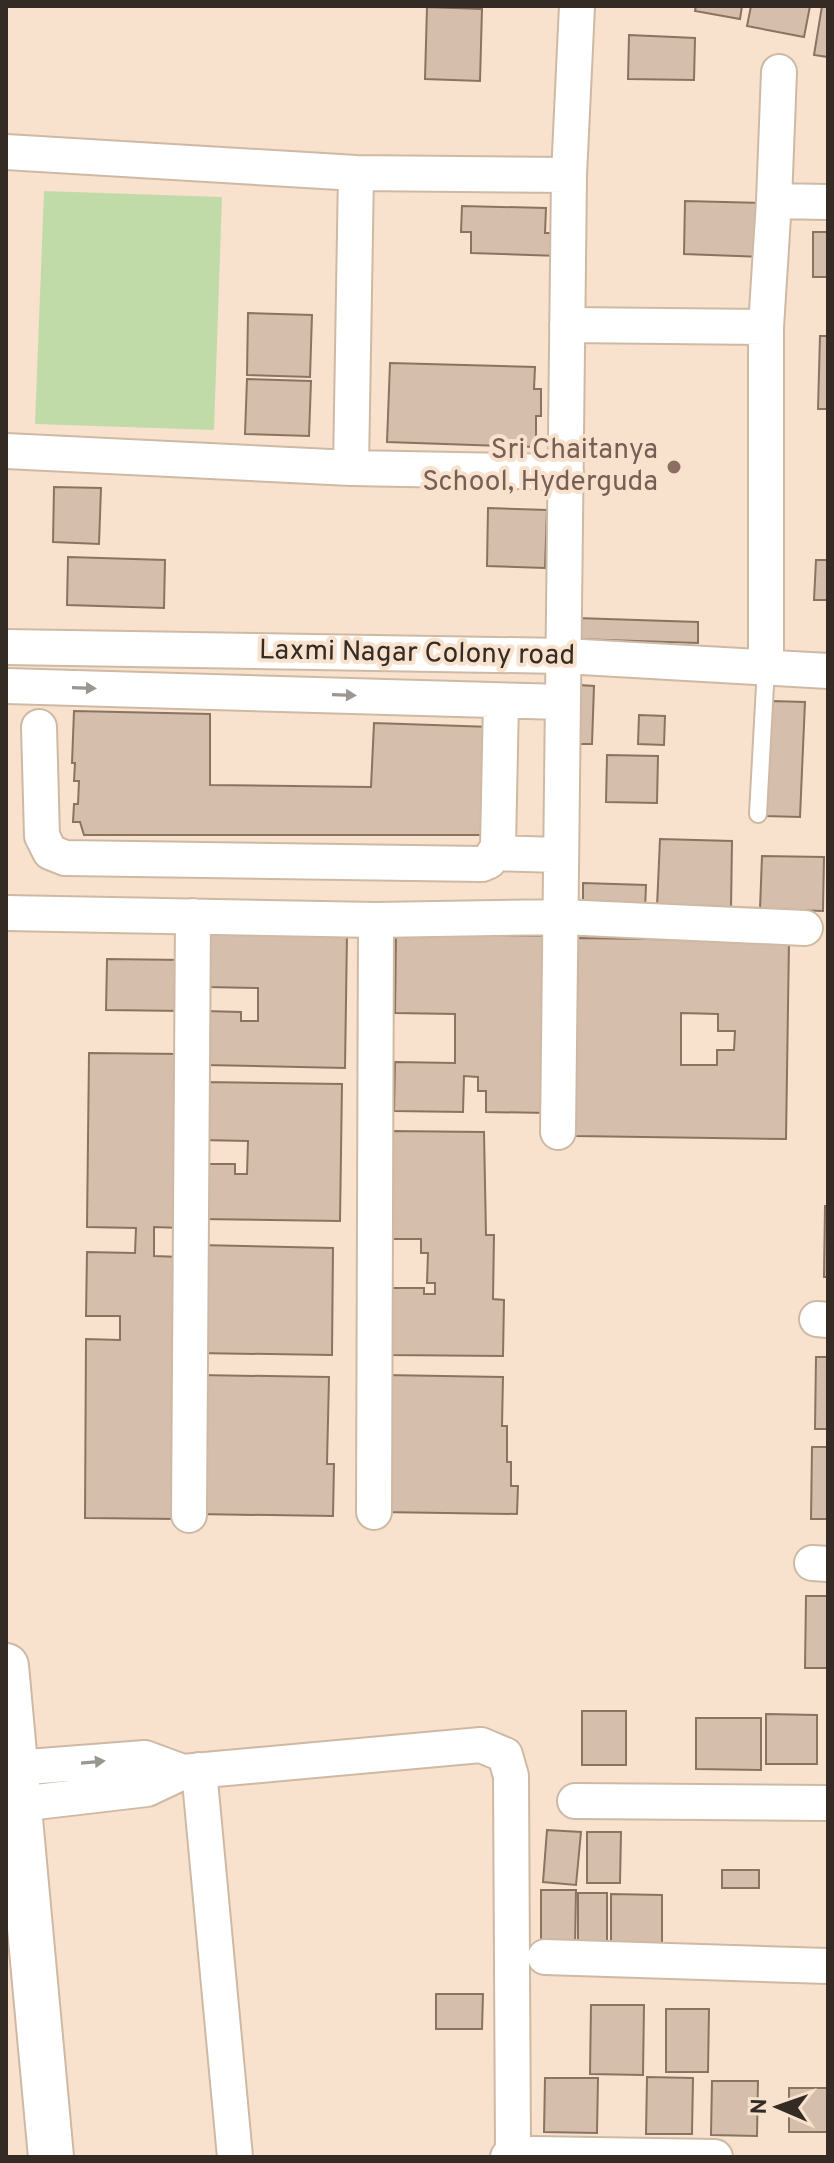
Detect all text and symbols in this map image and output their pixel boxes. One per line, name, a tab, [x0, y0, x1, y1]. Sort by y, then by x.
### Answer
place label: Sri Chaitanya School, Hyderguda	[422, 433, 658, 501]
marker: Sri Chaitanya School, Hyderguda	[665, 458, 683, 476]
street label: Laxmi Nagar Colony road	[258, 633, 576, 675]
one-way arrow	[72, 682, 97, 694]
one-way arrow	[332, 689, 357, 702]
one-way arrow	[81, 1755, 106, 1768]
north arrow	[738, 2067, 818, 2147]
text: N	[747, 2098, 774, 2115]

